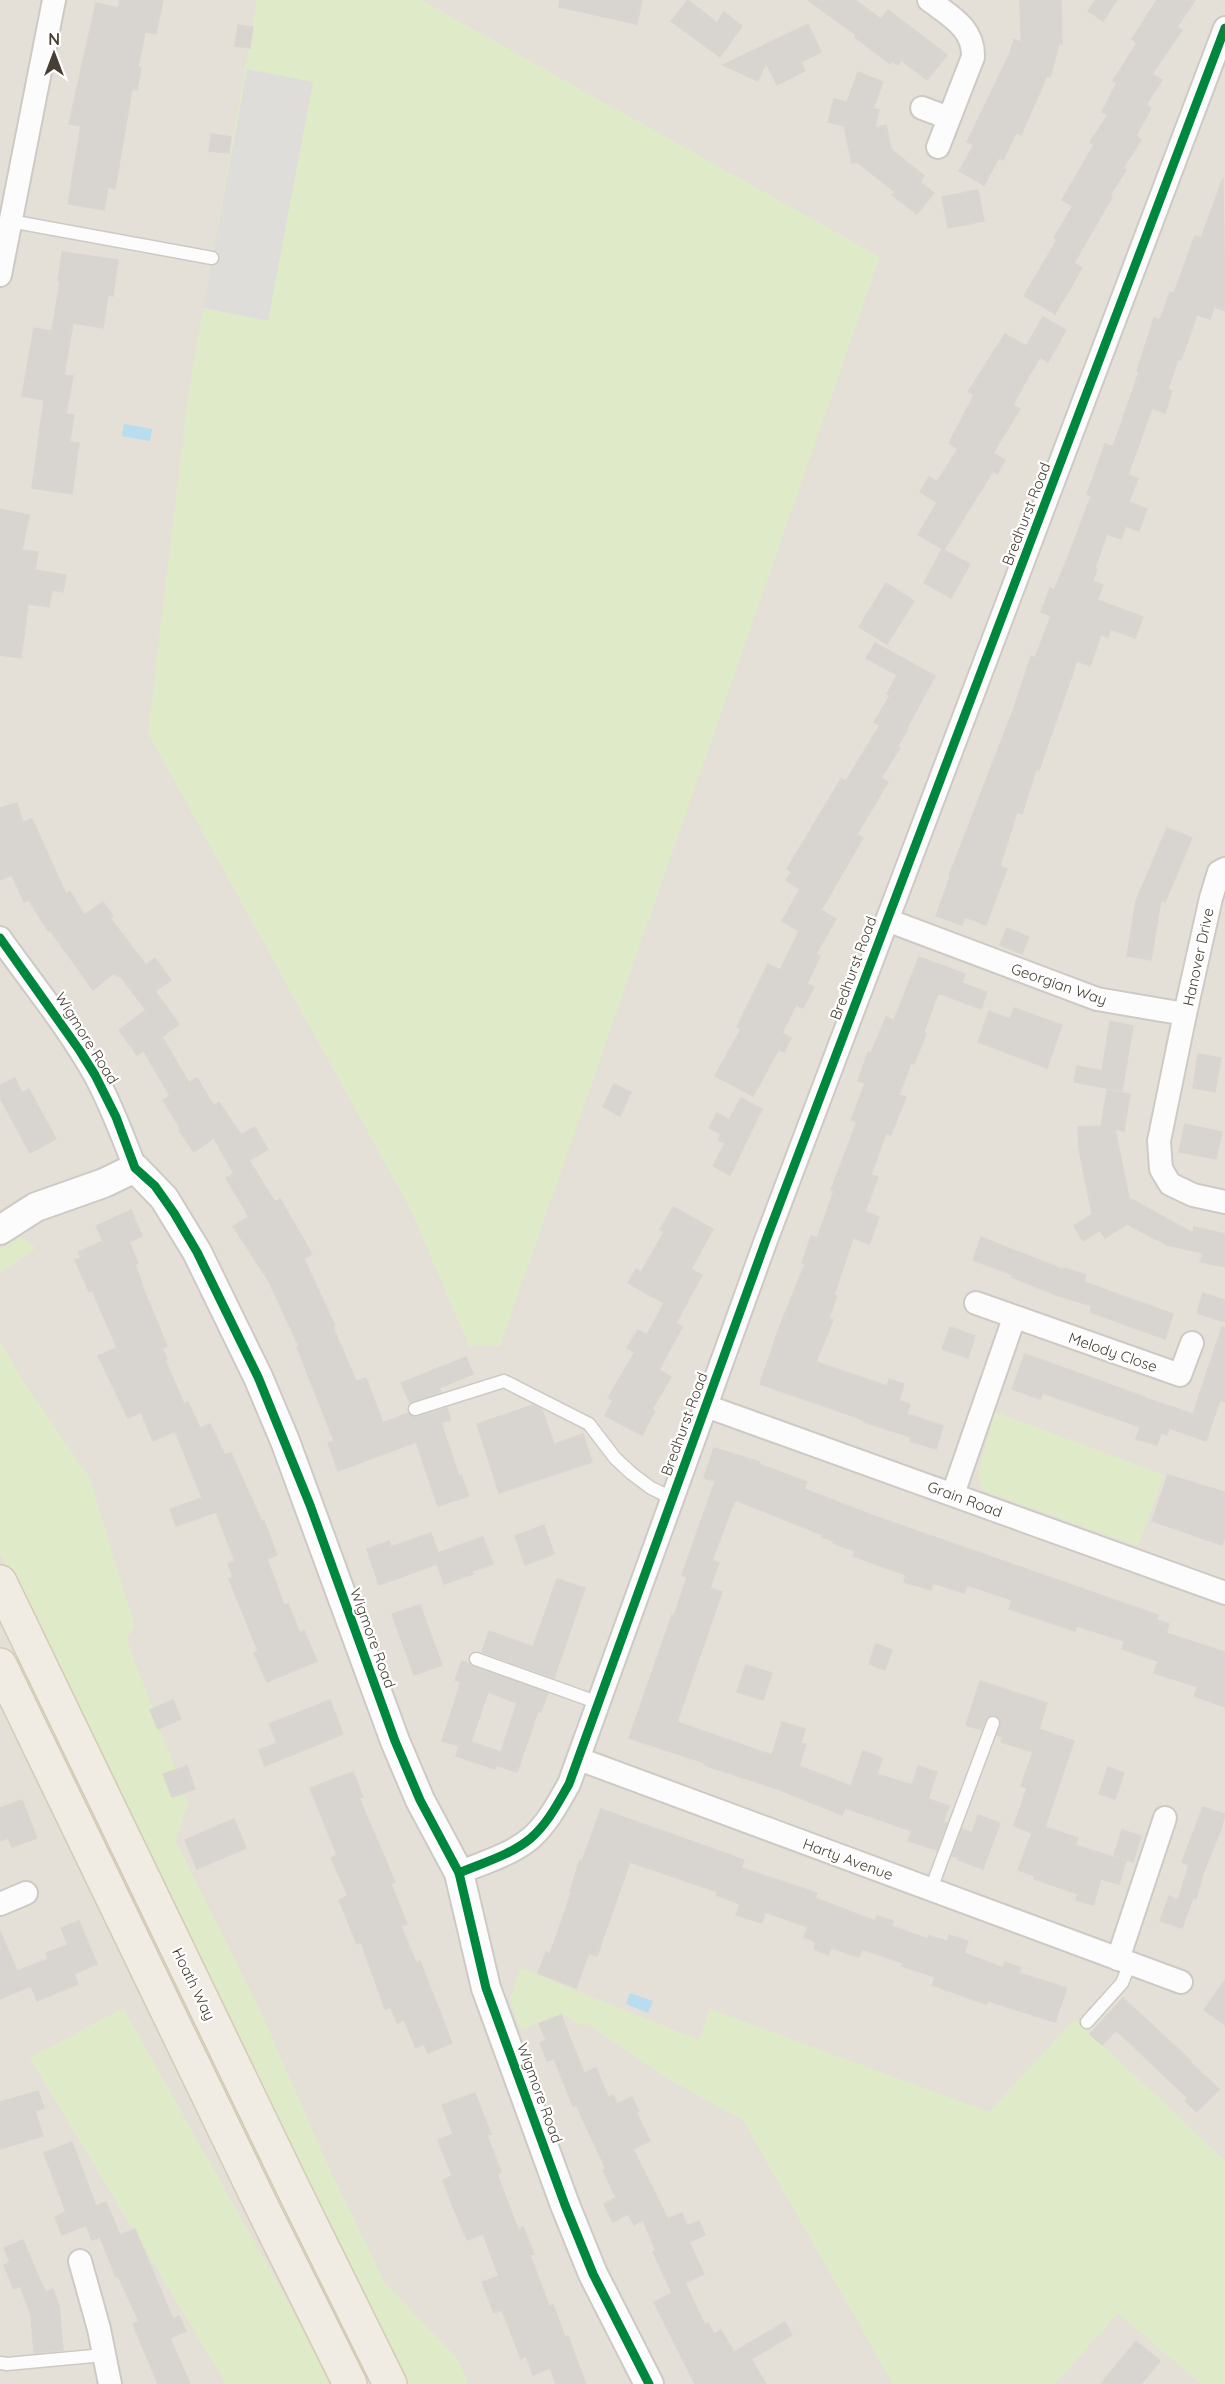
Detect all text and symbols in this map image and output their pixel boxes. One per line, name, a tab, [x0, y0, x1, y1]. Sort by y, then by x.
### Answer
north arrow	[24, 24, 84, 84]
text: N	[48, 29, 60, 49]
street label: Bredhurst Road	[998, 460, 1054, 568]
street label: Hanover Drive	[1178, 906, 1218, 1008]
street label: Bredhurst Road	[825, 914, 881, 1022]
street label: Georgian Way	[1009, 959, 1109, 1009]
street label: Wigmore Road	[51, 988, 123, 1088]
street label: Melody Close	[1066, 1328, 1160, 1376]
street label: Bredhurst Road	[656, 1370, 712, 1478]
street label: Grain Road	[925, 1477, 1005, 1521]
street label: Wigmore Road	[346, 1585, 400, 1691]
street label: Harty Avenue	[800, 1834, 896, 1884]
street label: Hoath Way	[168, 1945, 220, 2023]
street label: Wigmore Road	[513, 2040, 567, 2146]

